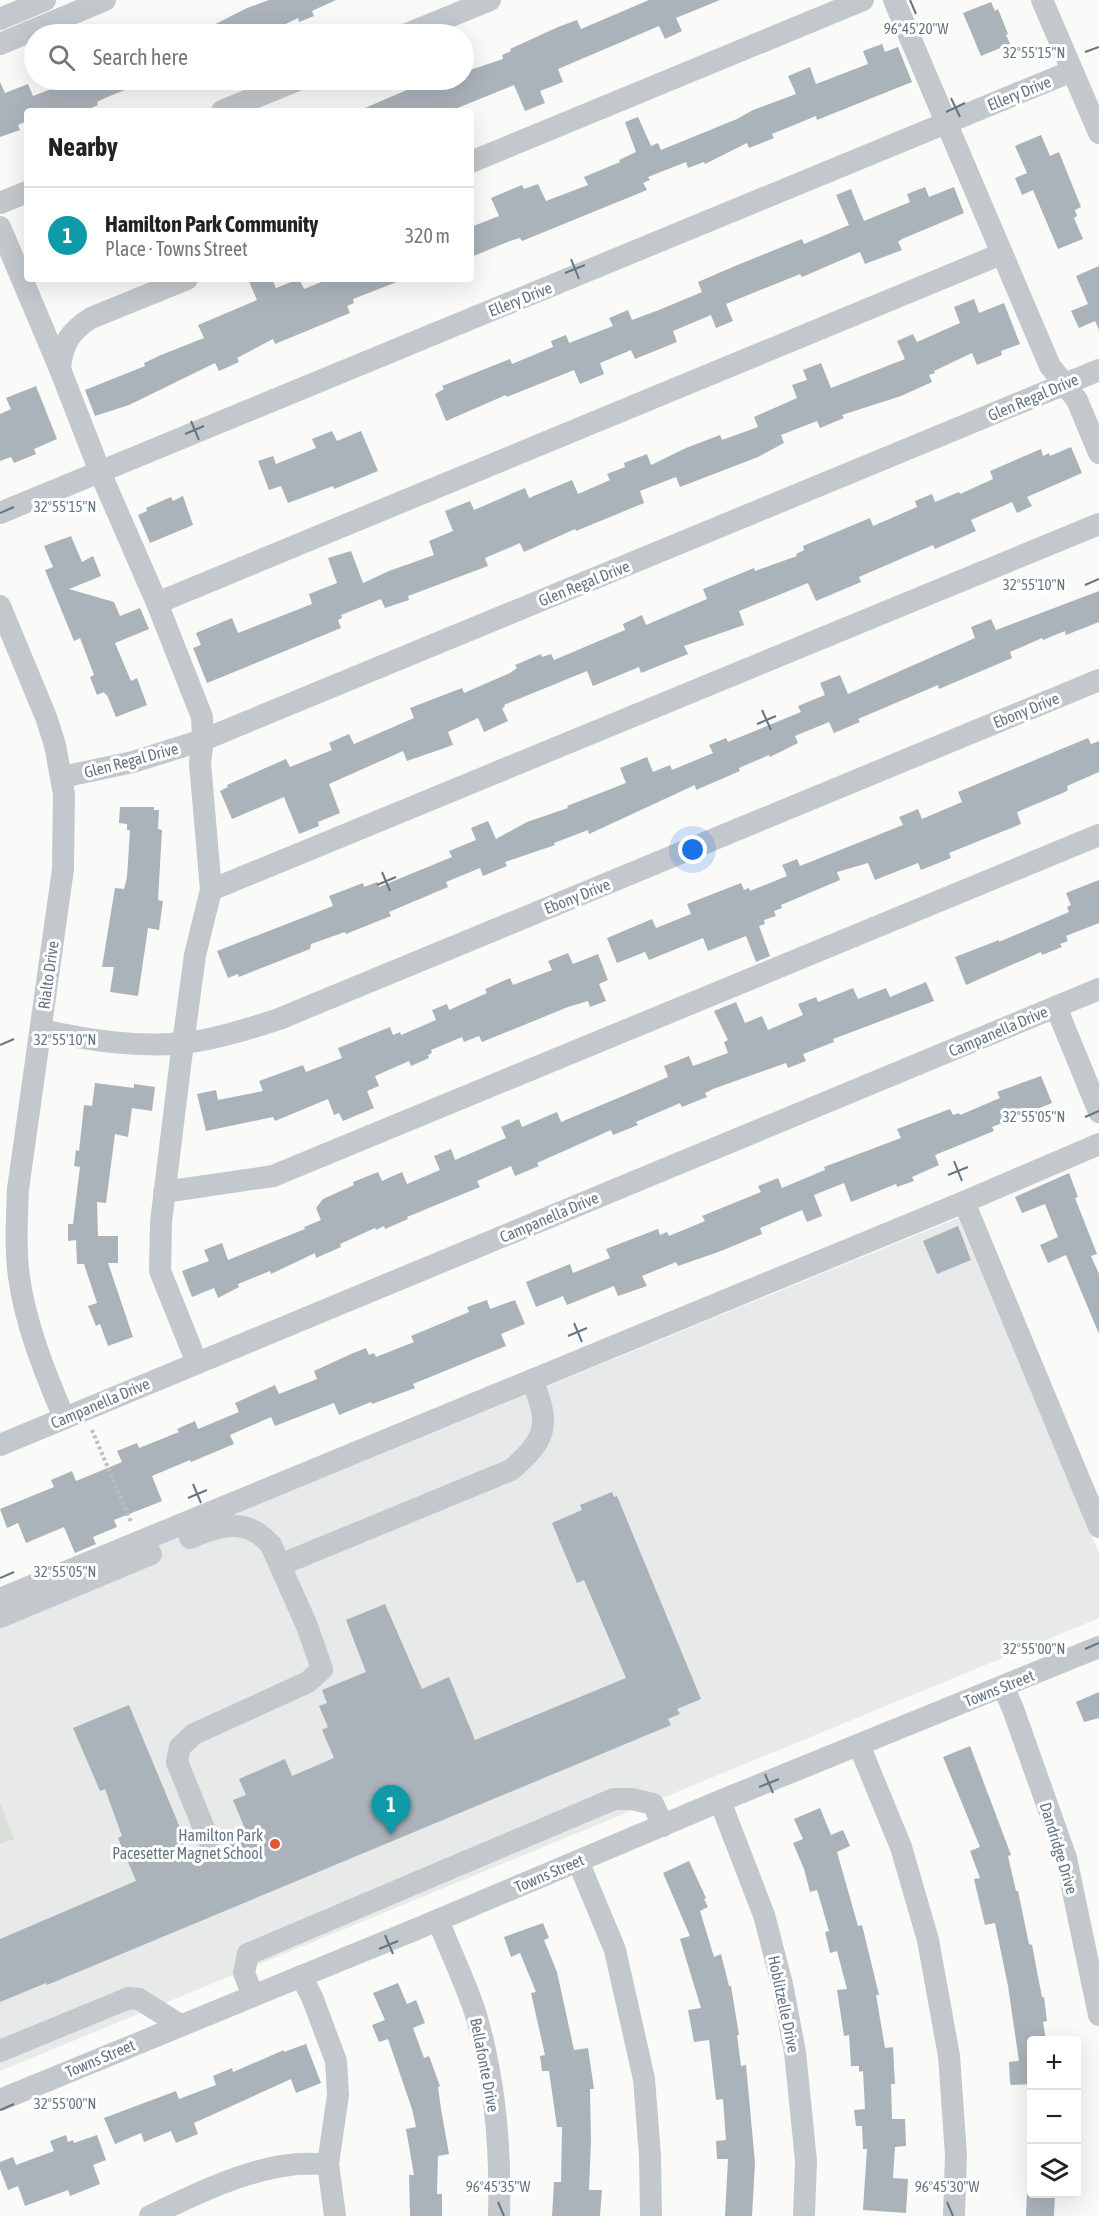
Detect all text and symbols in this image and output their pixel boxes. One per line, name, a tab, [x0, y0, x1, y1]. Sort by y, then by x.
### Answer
text: 96°45'20"W	[884, 20, 948, 37]
search box	[24, 24, 474, 90]
icon: search	[45, 41, 78, 74]
text: Search here	[93, 44, 188, 70]
text: 32°55'15"N	[1003, 44, 1065, 61]
street label: Ellery Drive	[985, 72, 1054, 115]
text: Nearby	[48, 132, 118, 162]
text: Hamilton Park Community	[105, 211, 318, 237]
text: 1	[63, 224, 72, 247]
text: 320 m	[405, 224, 450, 247]
text: Place · Towns Street	[105, 237, 248, 260]
street label: Ellery Drive	[486, 278, 555, 321]
street label: Glen Regal Drive	[985, 370, 1081, 425]
text: 32°55'15"N	[34, 498, 96, 515]
street label: Glen Regal Drive	[536, 557, 632, 610]
text: 32°55'10"N	[1003, 576, 1065, 593]
street label: Ebony Drive	[990, 689, 1062, 732]
street label: Glen Regal Drive	[82, 739, 180, 782]
your location	[678, 835, 707, 864]
street label: Ebony Drive	[541, 875, 613, 918]
street label: Rialto Drive	[34, 940, 62, 1010]
street label: Campanella Drive	[946, 1002, 1050, 1061]
text: 32°55'10"N	[34, 1031, 96, 1048]
text: 32°55'05"N	[1003, 1108, 1065, 1125]
street label: Campanella Drive	[497, 1188, 601, 1247]
street label: Campanella Drive	[48, 1374, 152, 1433]
text: 32°55'05"N	[34, 1563, 96, 1580]
text: 32°55'00"N	[1003, 1640, 1065, 1657]
street label: Towns Street	[961, 1666, 1037, 1710]
pin: 1	[372, 1786, 410, 1835]
street label: Dandridge Drive	[1036, 1800, 1081, 1896]
place label: Hamilton Park Pacesetter Magnet School	[112, 1826, 264, 1863]
marker: Hamilton Park Pacesetter Magnet School	[268, 1837, 282, 1851]
street label: Towns Street	[512, 1850, 587, 1896]
street label: Hoblitzelle Drive	[765, 1954, 803, 2054]
street label: Bellafonte Drive	[467, 2016, 503, 2114]
street label: Towns Street	[63, 2035, 138, 2081]
map controls	[1027, 2036, 1081, 2198]
button: +	[1027, 2036, 1081, 2090]
button: −	[1027, 2090, 1081, 2144]
text: 32°55'00"N	[34, 2095, 96, 2112]
button: layers	[1027, 2144, 1081, 2198]
text: 96°45'35"W	[466, 2178, 530, 2195]
text: 96°45'30"W	[915, 2178, 979, 2195]

